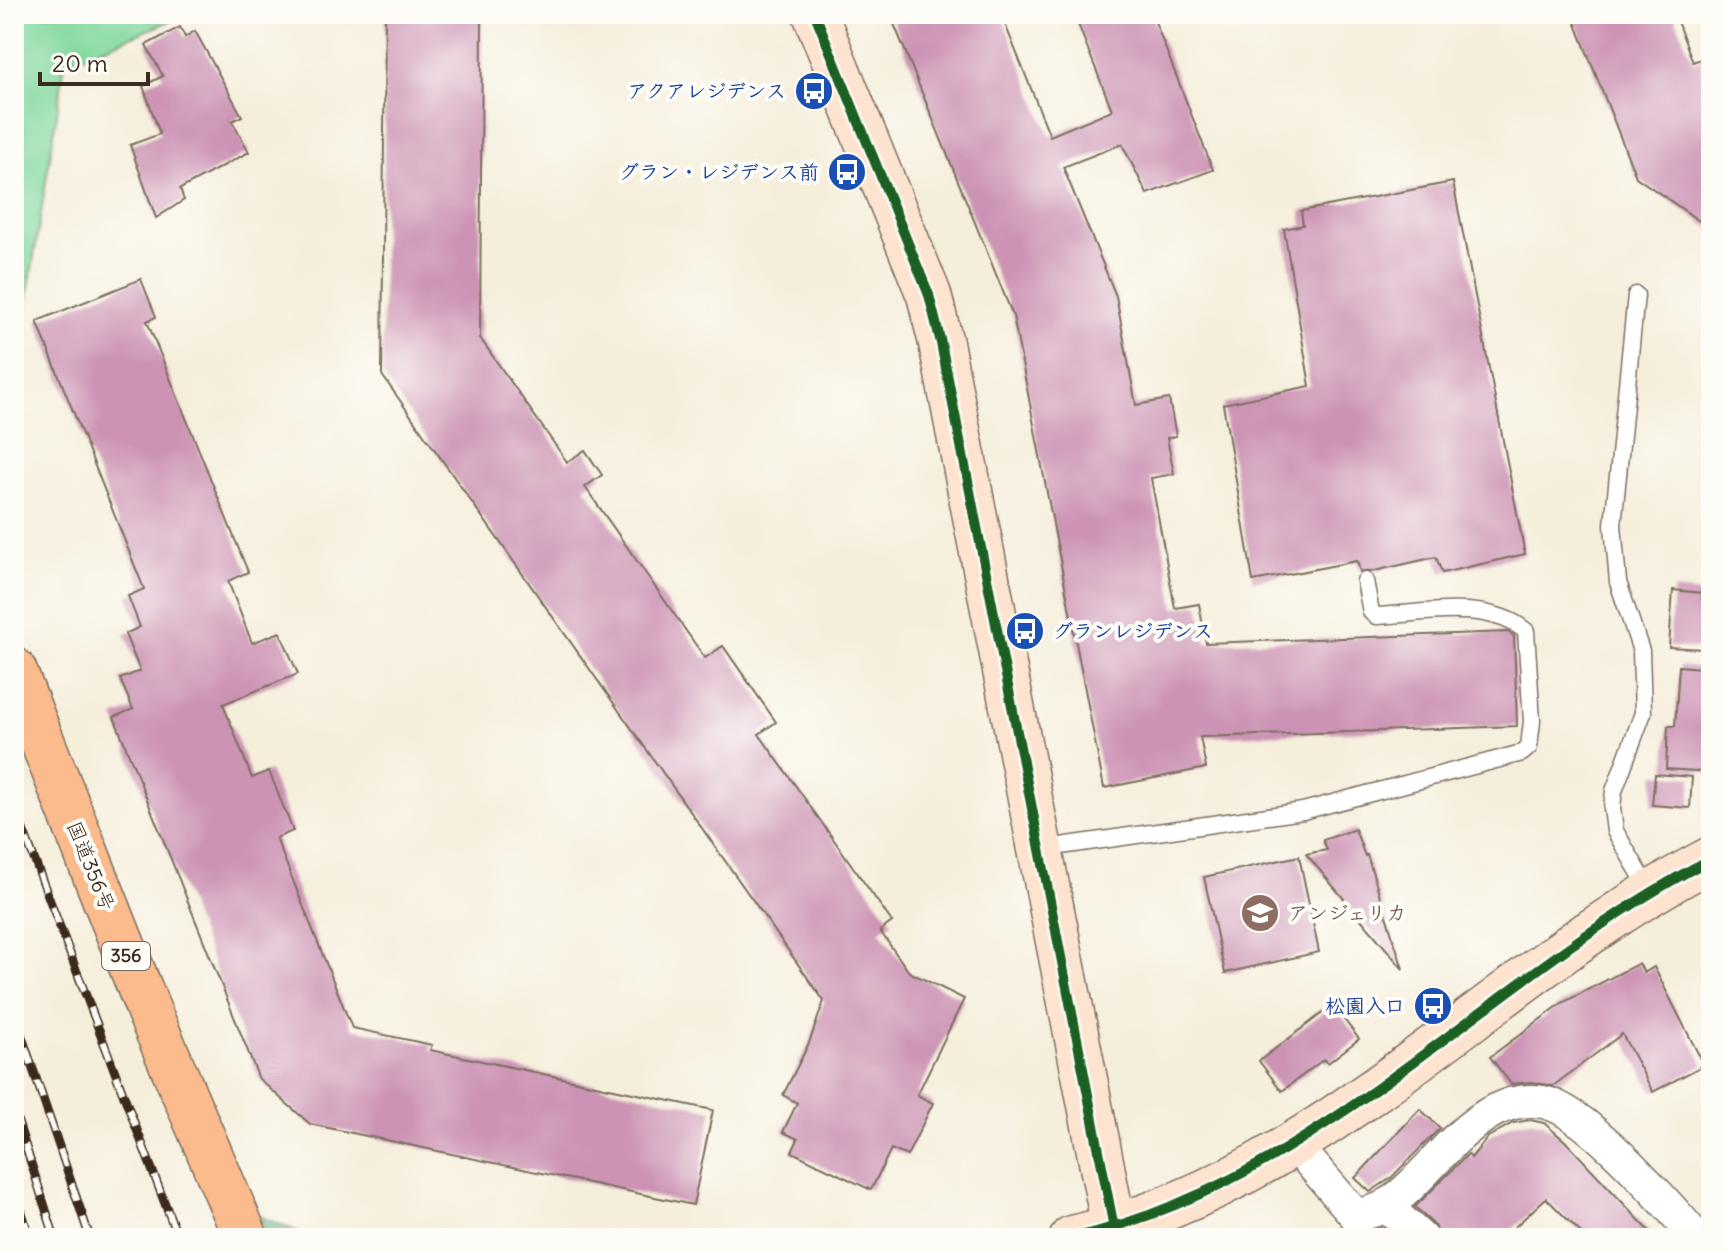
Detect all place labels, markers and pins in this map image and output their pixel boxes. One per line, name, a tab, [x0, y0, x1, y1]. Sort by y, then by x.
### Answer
bus stop icon: アクアレジデンス	[793, 70, 835, 112]
place label: アクアレジデンス	[627, 78, 786, 103]
bus stop icon: グラン・レジデンス前	[826, 151, 868, 193]
place label: グラン・レジデンス前	[619, 159, 819, 184]
bus stop icon: グランレジデンス	[1004, 610, 1046, 652]
place label: グランレジデンス	[1053, 618, 1213, 643]
school or university icon: アンジェリカ	[1239, 892, 1281, 934]
place label: アンジェリカ	[1288, 900, 1406, 925]
bus stop icon: 松園入口	[1412, 985, 1454, 1027]
place label: 松園入口	[1325, 993, 1405, 1018]

